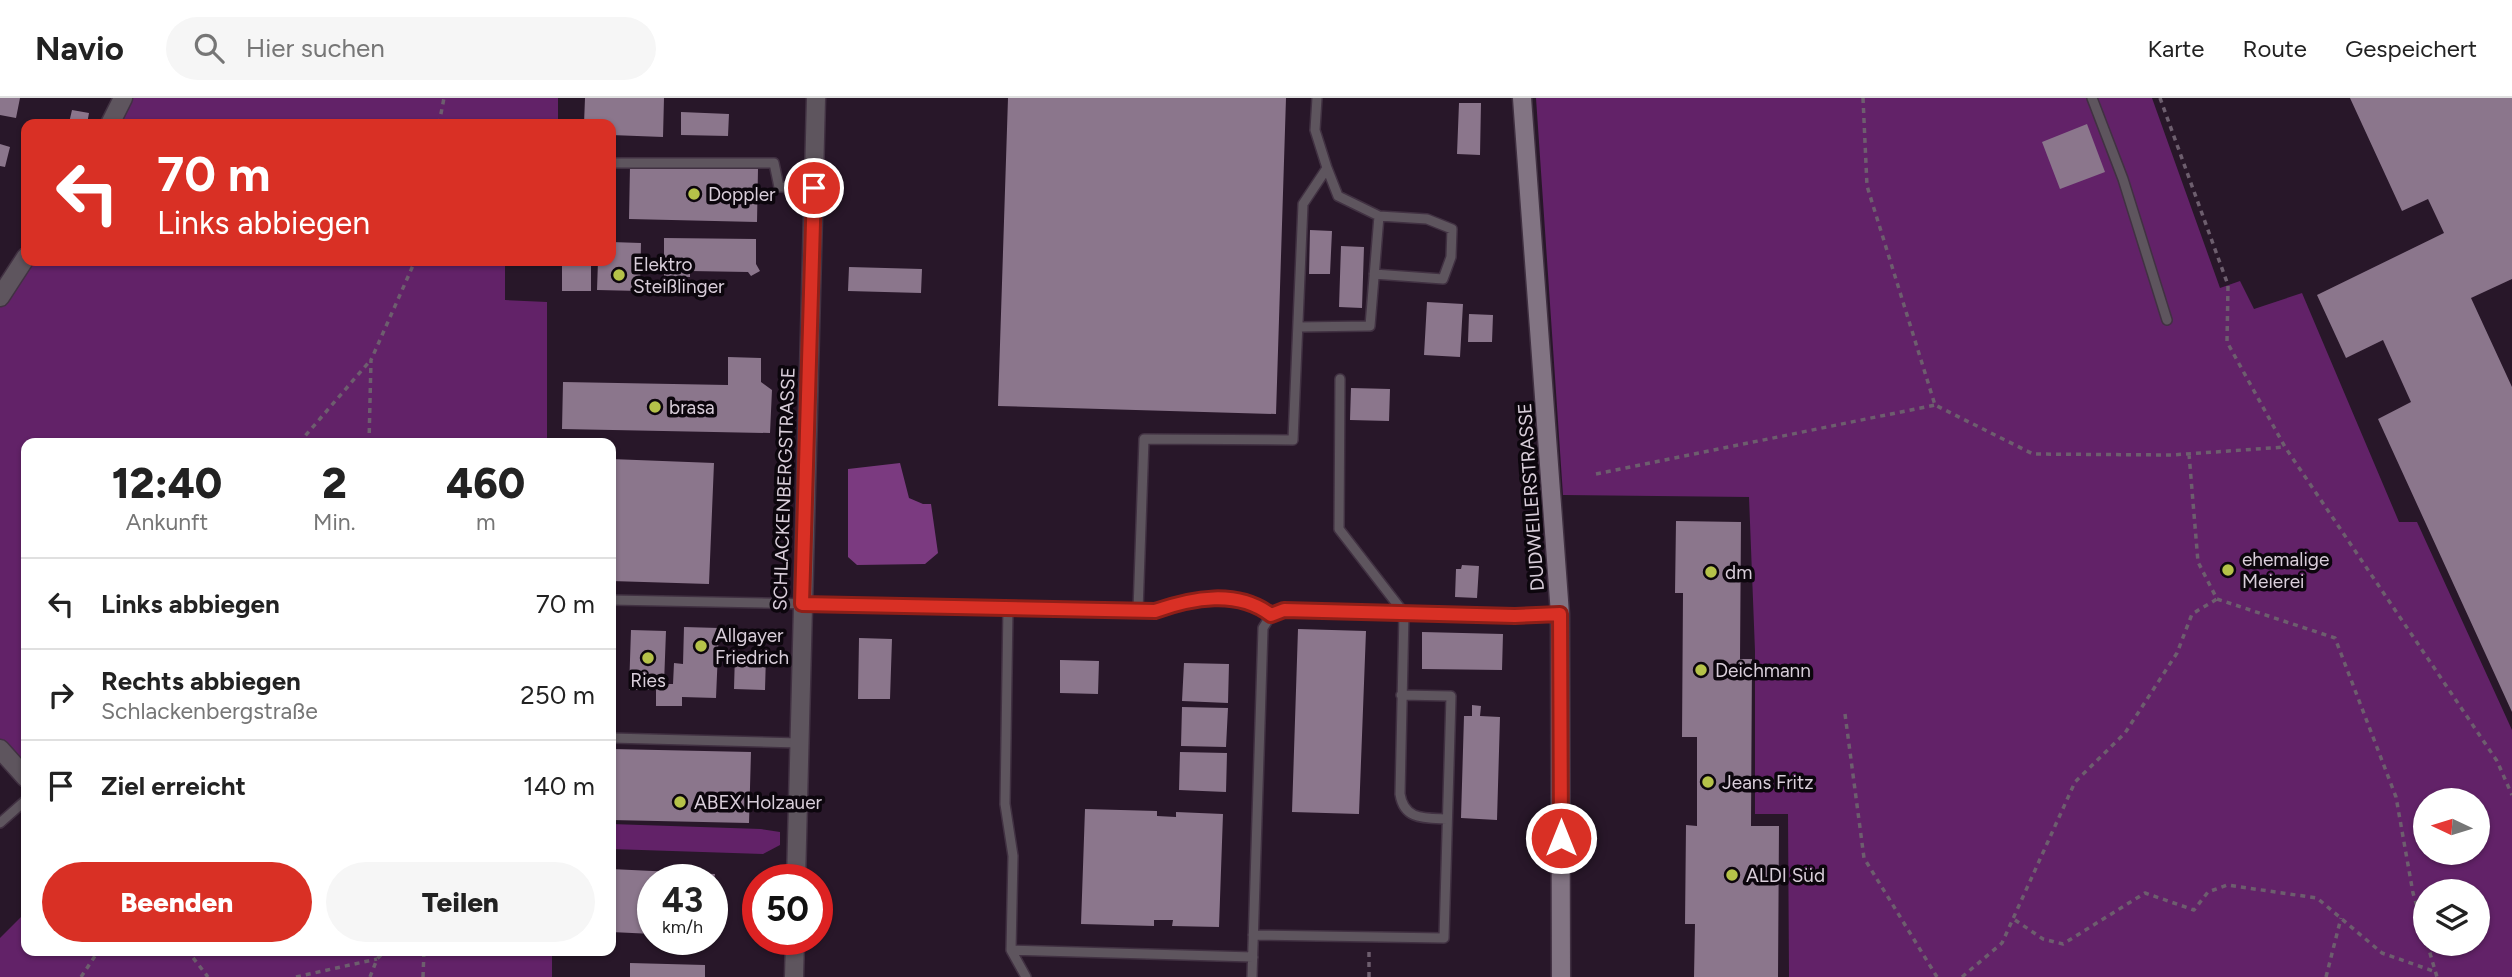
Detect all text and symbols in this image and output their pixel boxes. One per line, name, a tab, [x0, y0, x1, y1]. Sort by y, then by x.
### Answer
search box	[166, 17, 656, 80]
text: Navio	[35, 29, 124, 68]
icon: search	[190, 29, 228, 67]
text: Hier suchen	[246, 32, 385, 64]
text: Karte	[2148, 34, 2204, 63]
text: Route	[2242, 34, 2307, 63]
text: Gespeichert	[2345, 34, 2477, 63]
text: 70 m	[157, 144, 270, 203]
icon: left	[42, 147, 133, 238]
pin	[784, 158, 844, 218]
icon: arrive	[795, 169, 833, 207]
place label: Doppler	[708, 183, 776, 206]
marker: Doppler	[686, 186, 702, 202]
text: Links abbiegen	[157, 204, 370, 242]
place label: Elektro Steißlinger	[633, 253, 725, 298]
marker: Elektro Steißlinger	[611, 267, 627, 283]
street label: SCHLACKENBERGSTRASSE	[768, 367, 800, 611]
place label: brasa	[669, 396, 715, 419]
marker: brasa	[647, 399, 663, 415]
street label: DUDWEILERSTRASSE	[1513, 402, 1549, 592]
text: 12:40	[112, 458, 222, 509]
text: 2	[322, 458, 347, 509]
text: 460	[446, 458, 525, 509]
text: Ankunft	[126, 508, 208, 536]
text: Min.	[313, 508, 356, 536]
text: m	[476, 508, 496, 536]
place label: ehemalige Meierei	[2242, 548, 2329, 593]
place label: dm	[1725, 561, 1752, 584]
marker: ehemalige Meierei	[2220, 562, 2236, 578]
marker: dm	[1703, 564, 1719, 580]
icon: left	[42, 585, 80, 623]
text: Links abbiegen	[101, 588, 280, 620]
text: 70 m	[536, 588, 595, 620]
place label: Allgayer Friedrich	[715, 624, 789, 669]
marker: Allgayer Friedrich	[693, 638, 709, 654]
marker: Ries	[640, 650, 656, 666]
place label: Deichmann	[1715, 659, 1811, 682]
marker: Deichmann	[1693, 662, 1709, 678]
text: Rechts abbiegen	[101, 665, 301, 697]
place label: Ries	[630, 669, 666, 692]
icon: right	[42, 676, 80, 714]
text: 250 m	[520, 679, 595, 711]
text: Schlackenbergstraße	[101, 697, 318, 725]
icon: arrive	[42, 767, 80, 805]
text: Ziel erreicht	[101, 770, 246, 802]
text: 140 m	[523, 770, 595, 802]
place label: Jeans Fritz	[1722, 771, 1813, 794]
marker: Jeans Fritz	[1700, 774, 1716, 790]
north arrow	[2413, 788, 2490, 864]
map controls	[2413, 788, 2490, 956]
place label: ABEX Holzauer	[694, 791, 823, 814]
marker: ABEX Holzauer	[672, 794, 688, 810]
position arrow	[1524, 801, 1598, 875]
button: Beenden	[42, 862, 312, 942]
button: Teilen	[326, 862, 595, 942]
speed limit sign: 50	[742, 864, 833, 955]
place label: ALDI Süd	[1746, 864, 1825, 887]
marker: ALDI Süd	[1724, 867, 1740, 883]
text: 43	[662, 879, 703, 921]
button: layers	[2413, 879, 2490, 956]
text: km/h	[662, 916, 703, 938]

